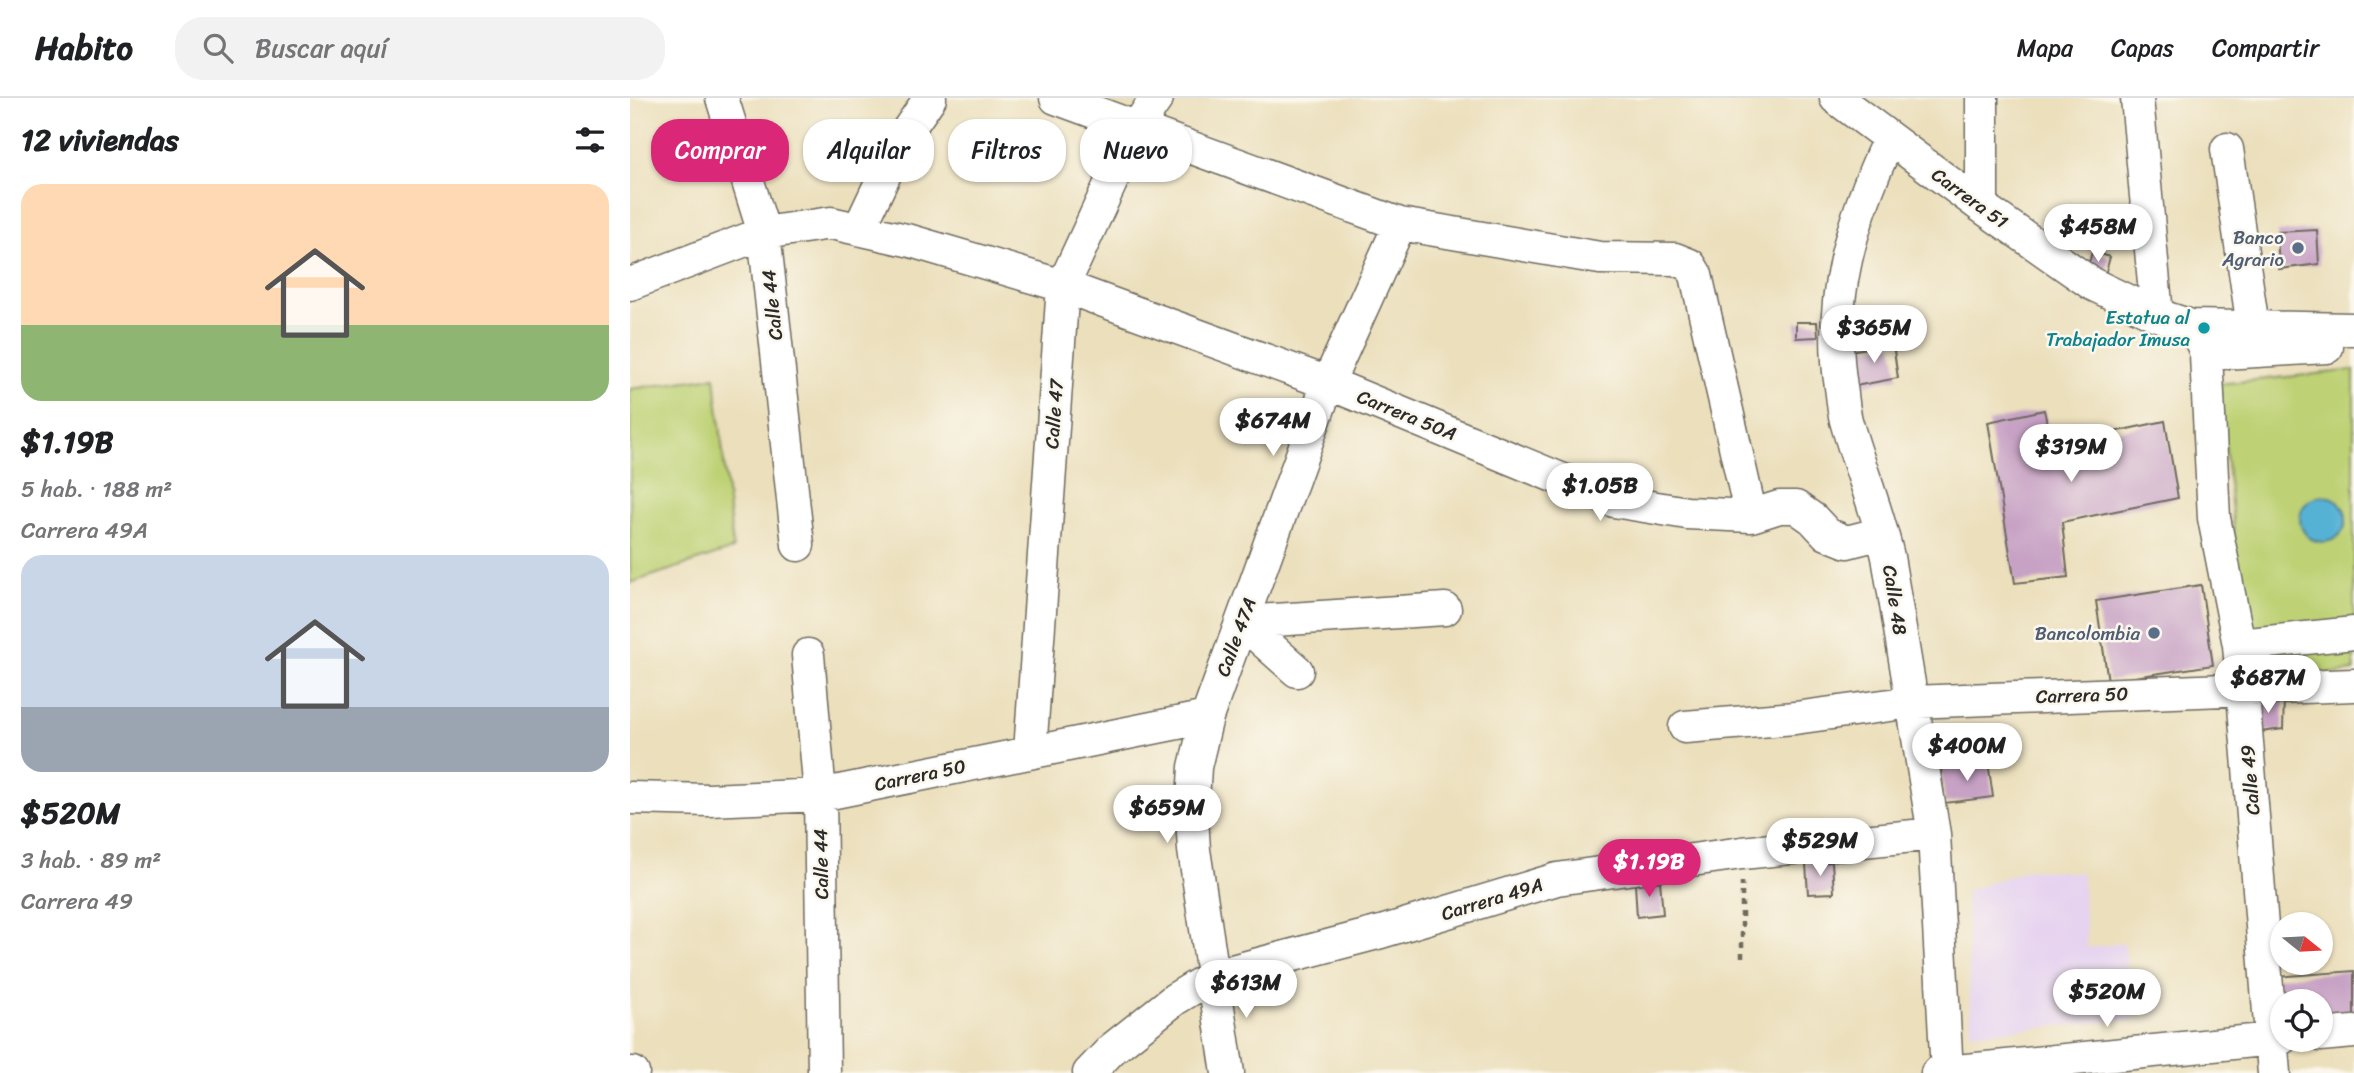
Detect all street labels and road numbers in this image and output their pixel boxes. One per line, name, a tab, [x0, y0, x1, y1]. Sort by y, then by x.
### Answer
street label: Carrera 51	[1924, 159, 2016, 237]
street label: Calle 44	[752, 268, 792, 342]
street label: Calle 47	[1035, 377, 1073, 450]
street label: Carrera 50A	[1352, 380, 1462, 450]
street label: Calle 48	[1873, 563, 1917, 638]
street label: Calle 47A	[1206, 593, 1266, 681]
street label: Carrera 50	[2035, 677, 2129, 713]
street label: Calle 49	[2230, 743, 2270, 817]
street label: Carrera 50	[871, 749, 969, 801]
street label: Calle 44	[804, 828, 838, 900]
street label: Carrera 49A	[1437, 868, 1547, 930]

